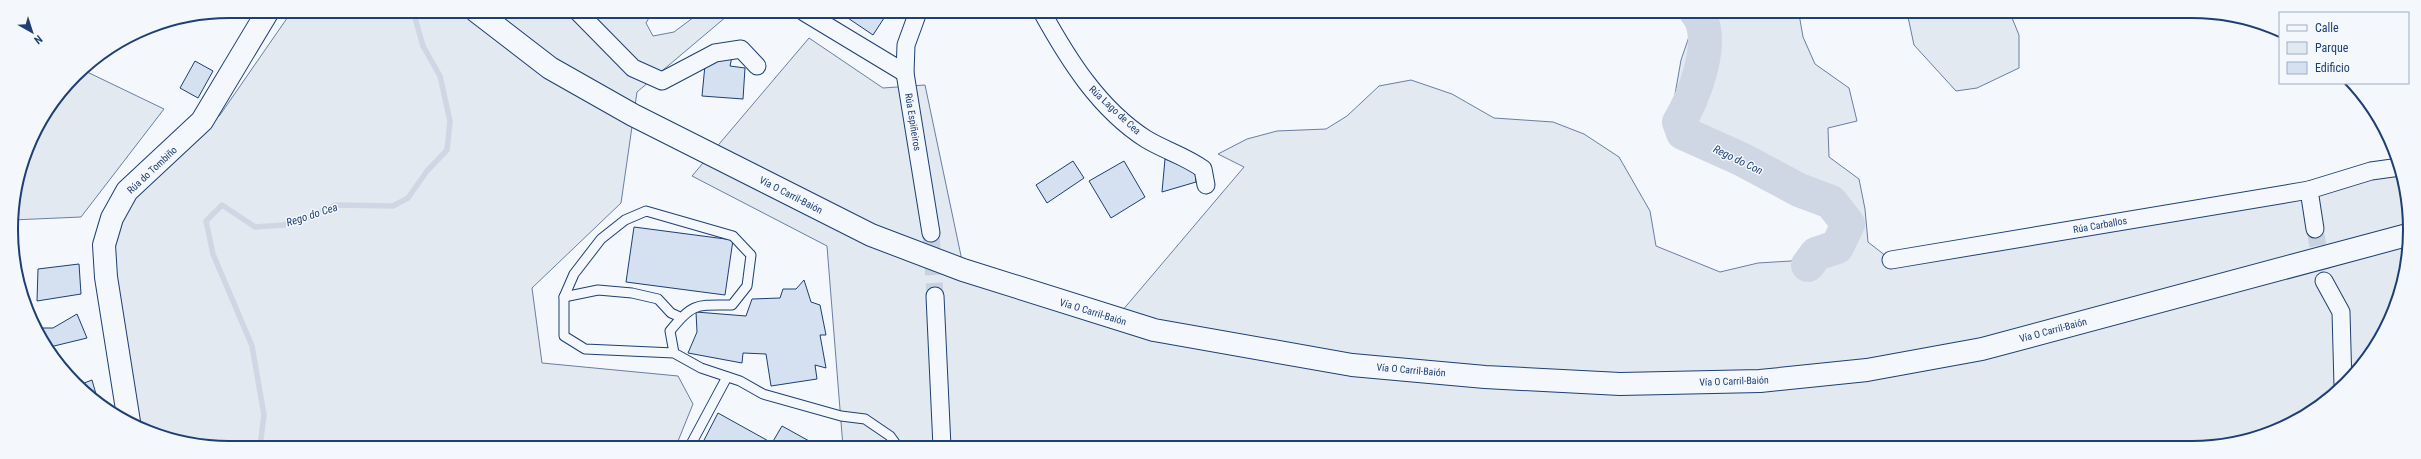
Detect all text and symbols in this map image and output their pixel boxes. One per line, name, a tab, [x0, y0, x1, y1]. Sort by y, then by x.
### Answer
north arrow	[12, 12, 52, 52]
legend	[2279, 12, 2409, 84]
text: Calle	[2315, 21, 2339, 35]
text: N	[31, 32, 45, 47]
text: Parque	[2315, 41, 2349, 55]
text: Edificio	[2315, 61, 2350, 75]
street label: Rúa Lago de Cea	[1087, 83, 1143, 137]
street label: Rúa Espiñeiros	[903, 92, 923, 152]
water label: Rego do Con	[1711, 142, 1765, 178]
street label: Rúa do Tombiño	[125, 144, 179, 196]
street label: Vía O Carril-Baión	[758, 174, 825, 216]
water label: Rego do Cea	[285, 201, 339, 229]
street label: Rúa Carballos	[2072, 215, 2128, 235]
street label: Vía O Carril-Baión	[1058, 297, 1128, 327]
street label: Vía O Carril-Baión	[2018, 316, 2088, 344]
street label: Vía O Carril-Baión	[1376, 361, 1446, 379]
street label: Vía O Carril-Baión	[1699, 374, 1769, 388]

